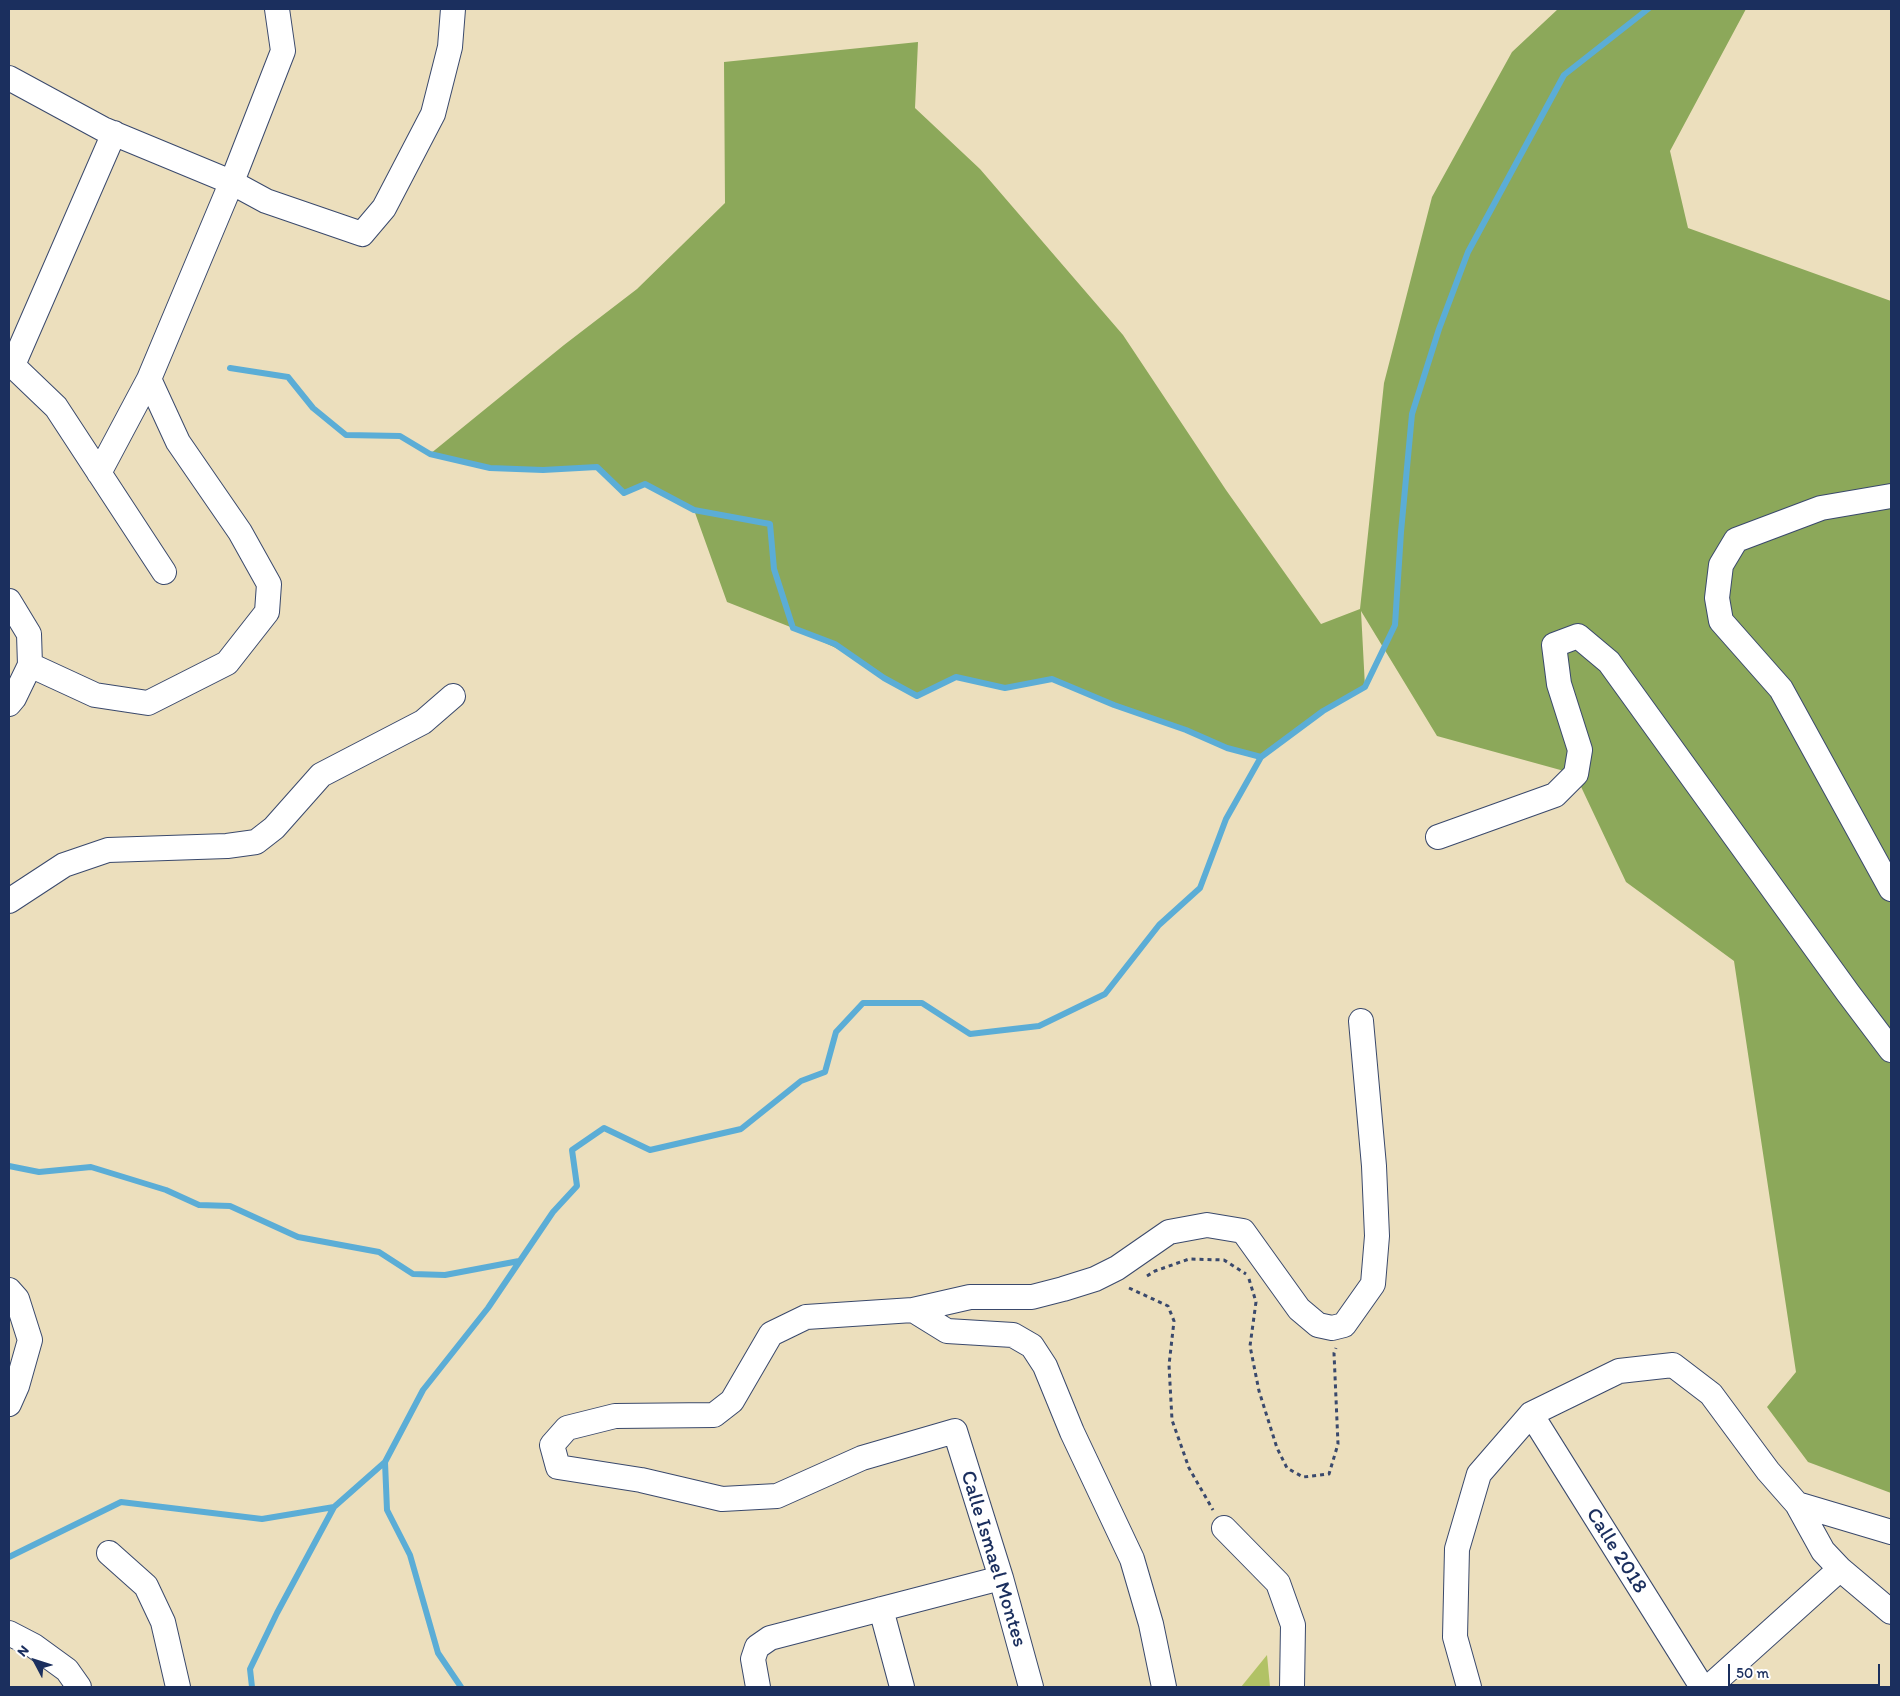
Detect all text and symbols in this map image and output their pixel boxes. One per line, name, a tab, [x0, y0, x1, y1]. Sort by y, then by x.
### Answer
street label: Calle Ismael Montes	[954, 1468, 1032, 1650]
street label: Calle 2018	[1580, 1504, 1652, 1598]
north arrow	[10, 1636, 60, 1686]
text: N	[14, 1642, 33, 1660]
scale bar	[1730, 1654, 1882, 1686]
text: 50 m	[1736, 1664, 1769, 1682]

